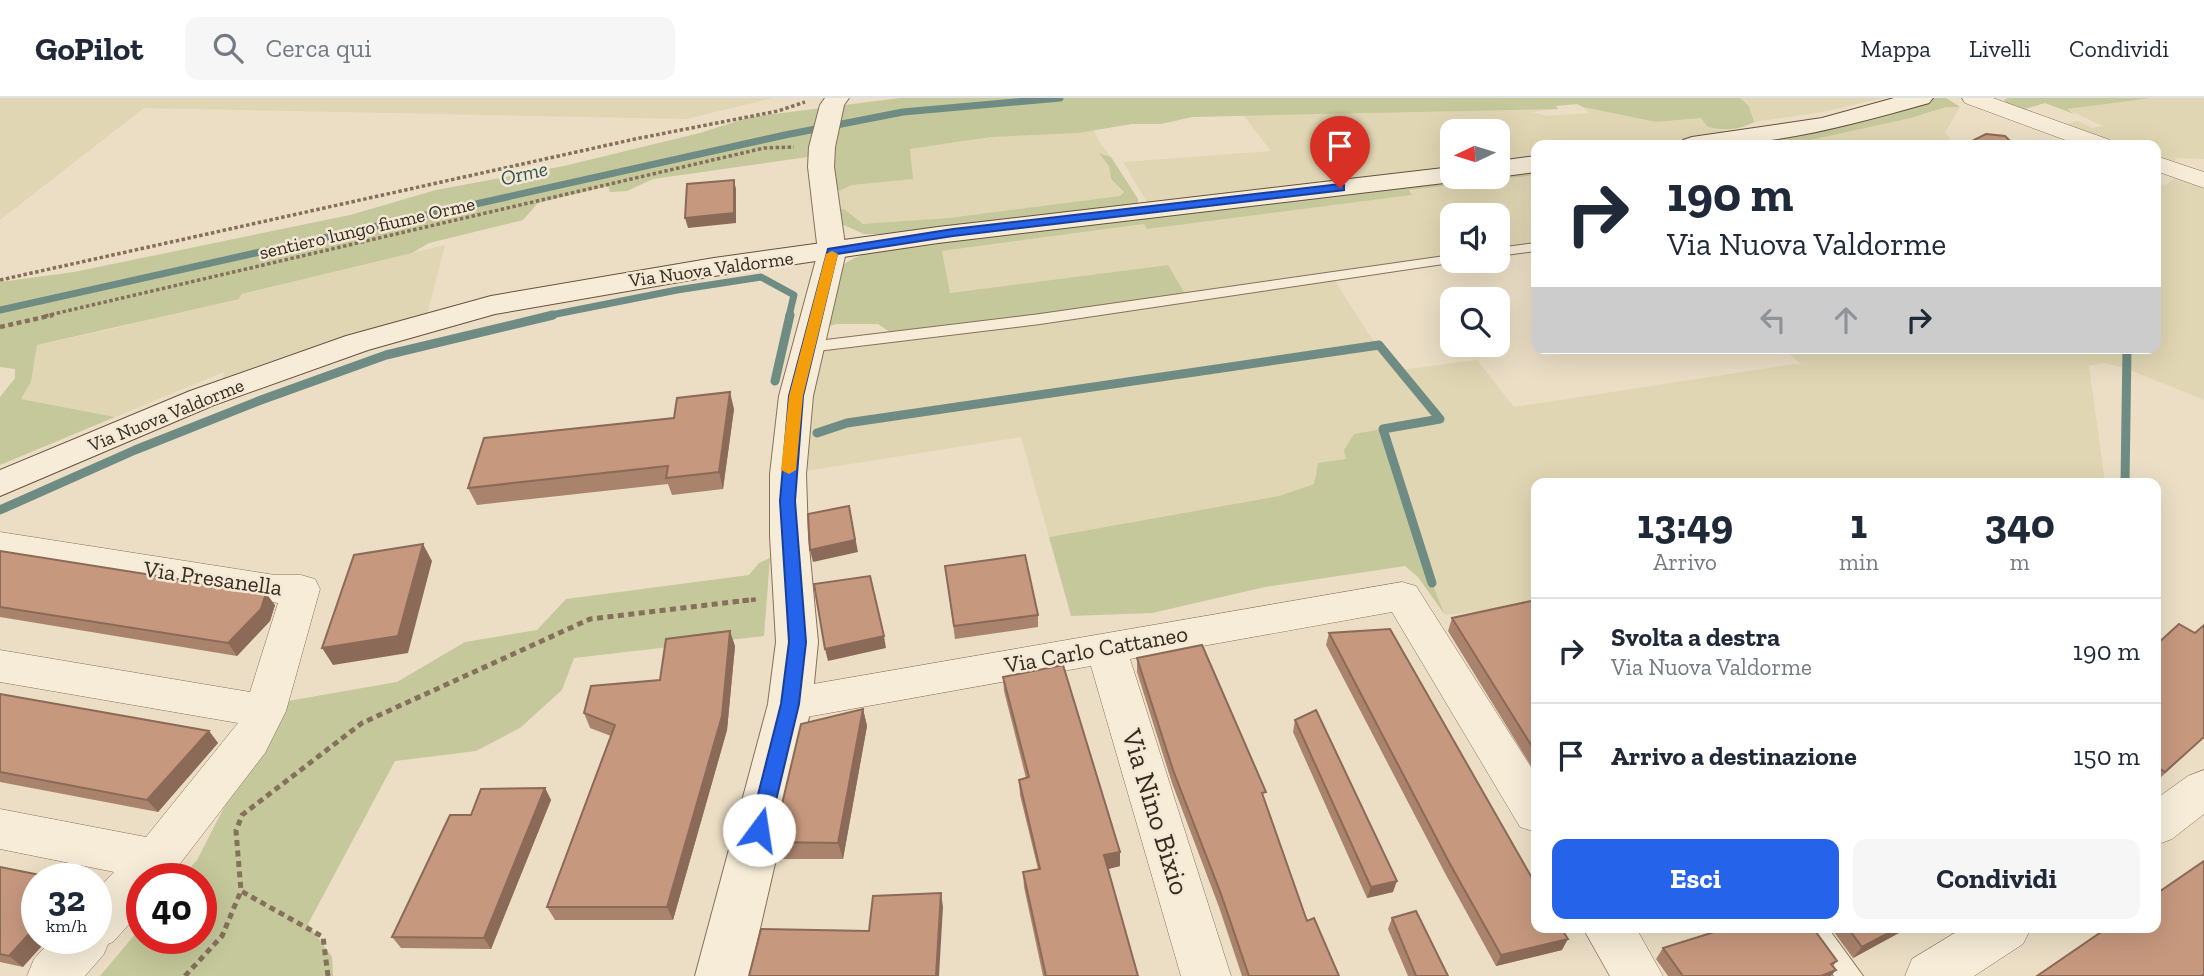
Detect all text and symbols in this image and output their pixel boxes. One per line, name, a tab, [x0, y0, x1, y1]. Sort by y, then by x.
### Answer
search box	[185, 17, 675, 80]
text: GoPilot	[35, 29, 143, 68]
icon: search	[209, 29, 247, 67]
text: Cerca qui	[265, 32, 372, 64]
text: Mappa	[1860, 34, 1931, 63]
text: Livelli	[1969, 34, 2031, 63]
text: Condividi	[2069, 34, 2169, 63]
pin	[1310, 116, 1370, 188]
north arrow	[1440, 119, 1510, 189]
map controls	[1440, 119, 1510, 357]
icon: arrive	[1321, 127, 1359, 165]
water label: Orme	[498, 155, 550, 191]
text: 190 m	[1667, 165, 1793, 224]
icon: right	[1552, 168, 1643, 259]
street label: sentiero lungo fiume Orme	[257, 192, 477, 264]
button: sound	[1440, 203, 1510, 273]
text: Via Nuova Valdorme	[1667, 225, 1946, 263]
street label: Via Nuova Valdorme	[626, 246, 795, 292]
button: search	[1440, 287, 1510, 357]
icon: left	[1754, 301, 1792, 339]
icon: ahead	[1827, 301, 1865, 339]
icon: right	[1900, 301, 1938, 339]
street label: Via Nuova Valdorme	[84, 373, 247, 457]
text: 13:49	[1637, 498, 1733, 549]
text: 1	[1850, 498, 1867, 549]
text: 340	[1985, 498, 2055, 549]
text: Arrivo	[1653, 548, 1717, 576]
text: min	[1839, 548, 1879, 576]
text: m	[2010, 548, 2030, 576]
street label: Via Presanella	[141, 554, 284, 602]
street label: Via Carlo Cattaneo	[1001, 619, 1190, 679]
text: Svolta a destra	[1611, 621, 1780, 653]
icon: right	[1552, 632, 1590, 670]
text: 190 m	[2073, 635, 2140, 667]
text: Via Nuova Valdorme	[1611, 653, 1812, 681]
street label: Via Nino Bixio	[1115, 724, 1197, 899]
icon: arrive	[1552, 737, 1590, 775]
text: Arrivo a destinazione	[1611, 740, 1857, 772]
text: 150 m	[2073, 740, 2140, 772]
position arrow	[722, 793, 796, 867]
button: Esci	[1552, 839, 1839, 919]
button: Condividi	[1853, 839, 2140, 919]
speed limit sign: 40	[126, 863, 217, 954]
text: 32	[48, 878, 85, 920]
text: km/h	[46, 915, 87, 937]

